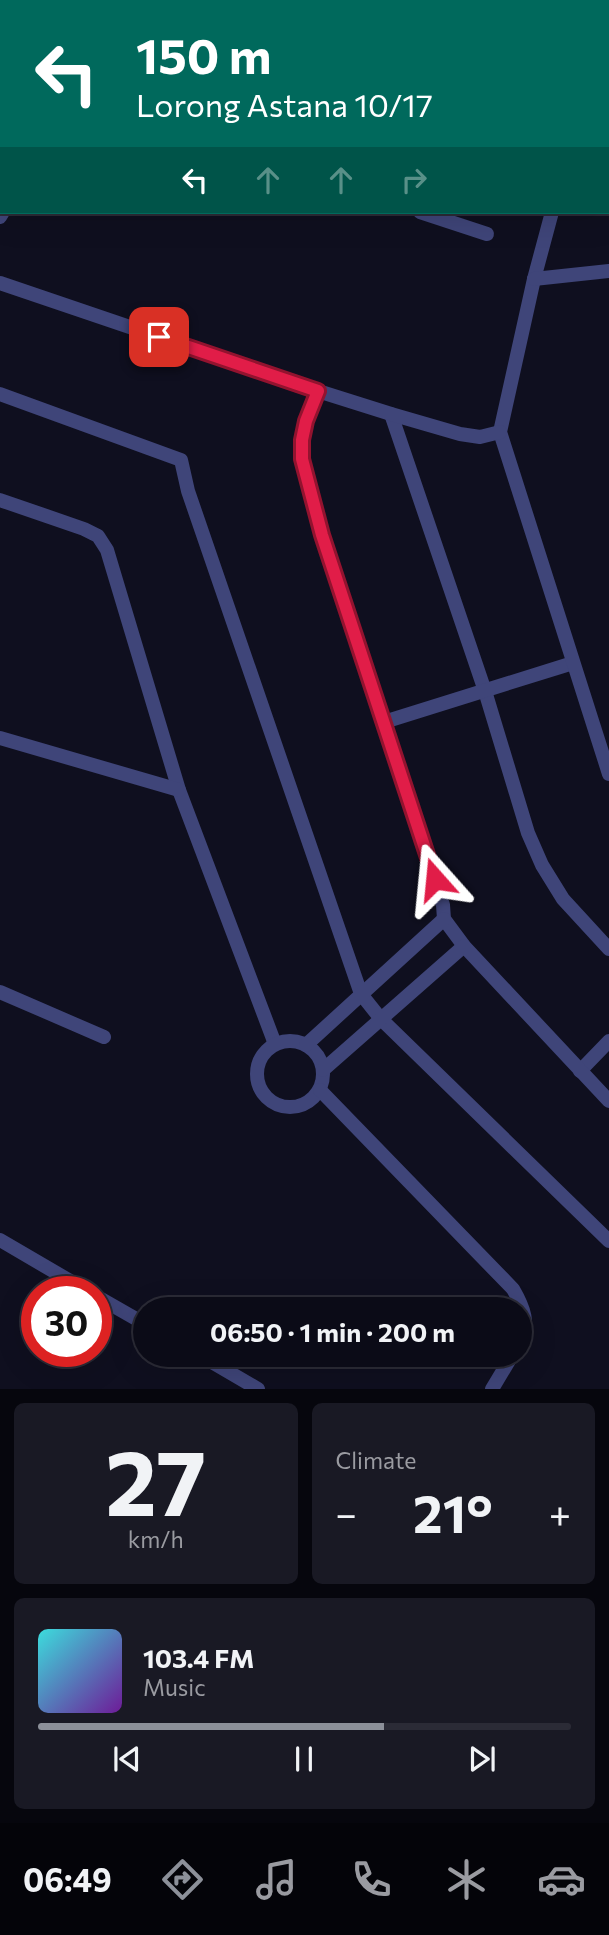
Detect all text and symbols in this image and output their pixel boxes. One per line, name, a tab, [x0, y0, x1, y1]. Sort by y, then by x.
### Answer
text: 150 m	[136, 24, 271, 84]
icon: left	[21, 28, 112, 119]
text: Lorong Astana 10/17	[136, 84, 433, 124]
icon: left	[176, 161, 214, 199]
icon: ahead	[249, 161, 287, 199]
icon: ahead	[322, 161, 360, 199]
icon: right	[395, 161, 433, 199]
pin	[129, 307, 189, 367]
icon: arrive	[140, 318, 178, 356]
position arrow	[398, 842, 472, 916]
speed limit sign: 30	[21, 1276, 112, 1367]
text: 06:50 · 1 min · 200 m	[210, 1316, 455, 1347]
text: 27	[105, 1423, 206, 1535]
text: Climate	[336, 1446, 417, 1474]
text: 21°	[413, 1480, 493, 1544]
text: −	[336, 1489, 357, 1536]
text: +	[549, 1489, 571, 1536]
text: km/h	[128, 1525, 184, 1553]
text: 103.4 FM	[143, 1642, 254, 1673]
text: Music	[143, 1673, 206, 1701]
icon: previous	[108, 1740, 146, 1778]
icon: pause	[285, 1740, 323, 1778]
icon: next	[463, 1740, 501, 1778]
icon: directions	[158, 1855, 207, 1904]
icon: music	[252, 1855, 301, 1904]
icon: phone	[347, 1855, 396, 1904]
icon: climate	[442, 1855, 491, 1904]
icon: car	[537, 1855, 586, 1904]
text: 06:49	[23, 1859, 112, 1899]

